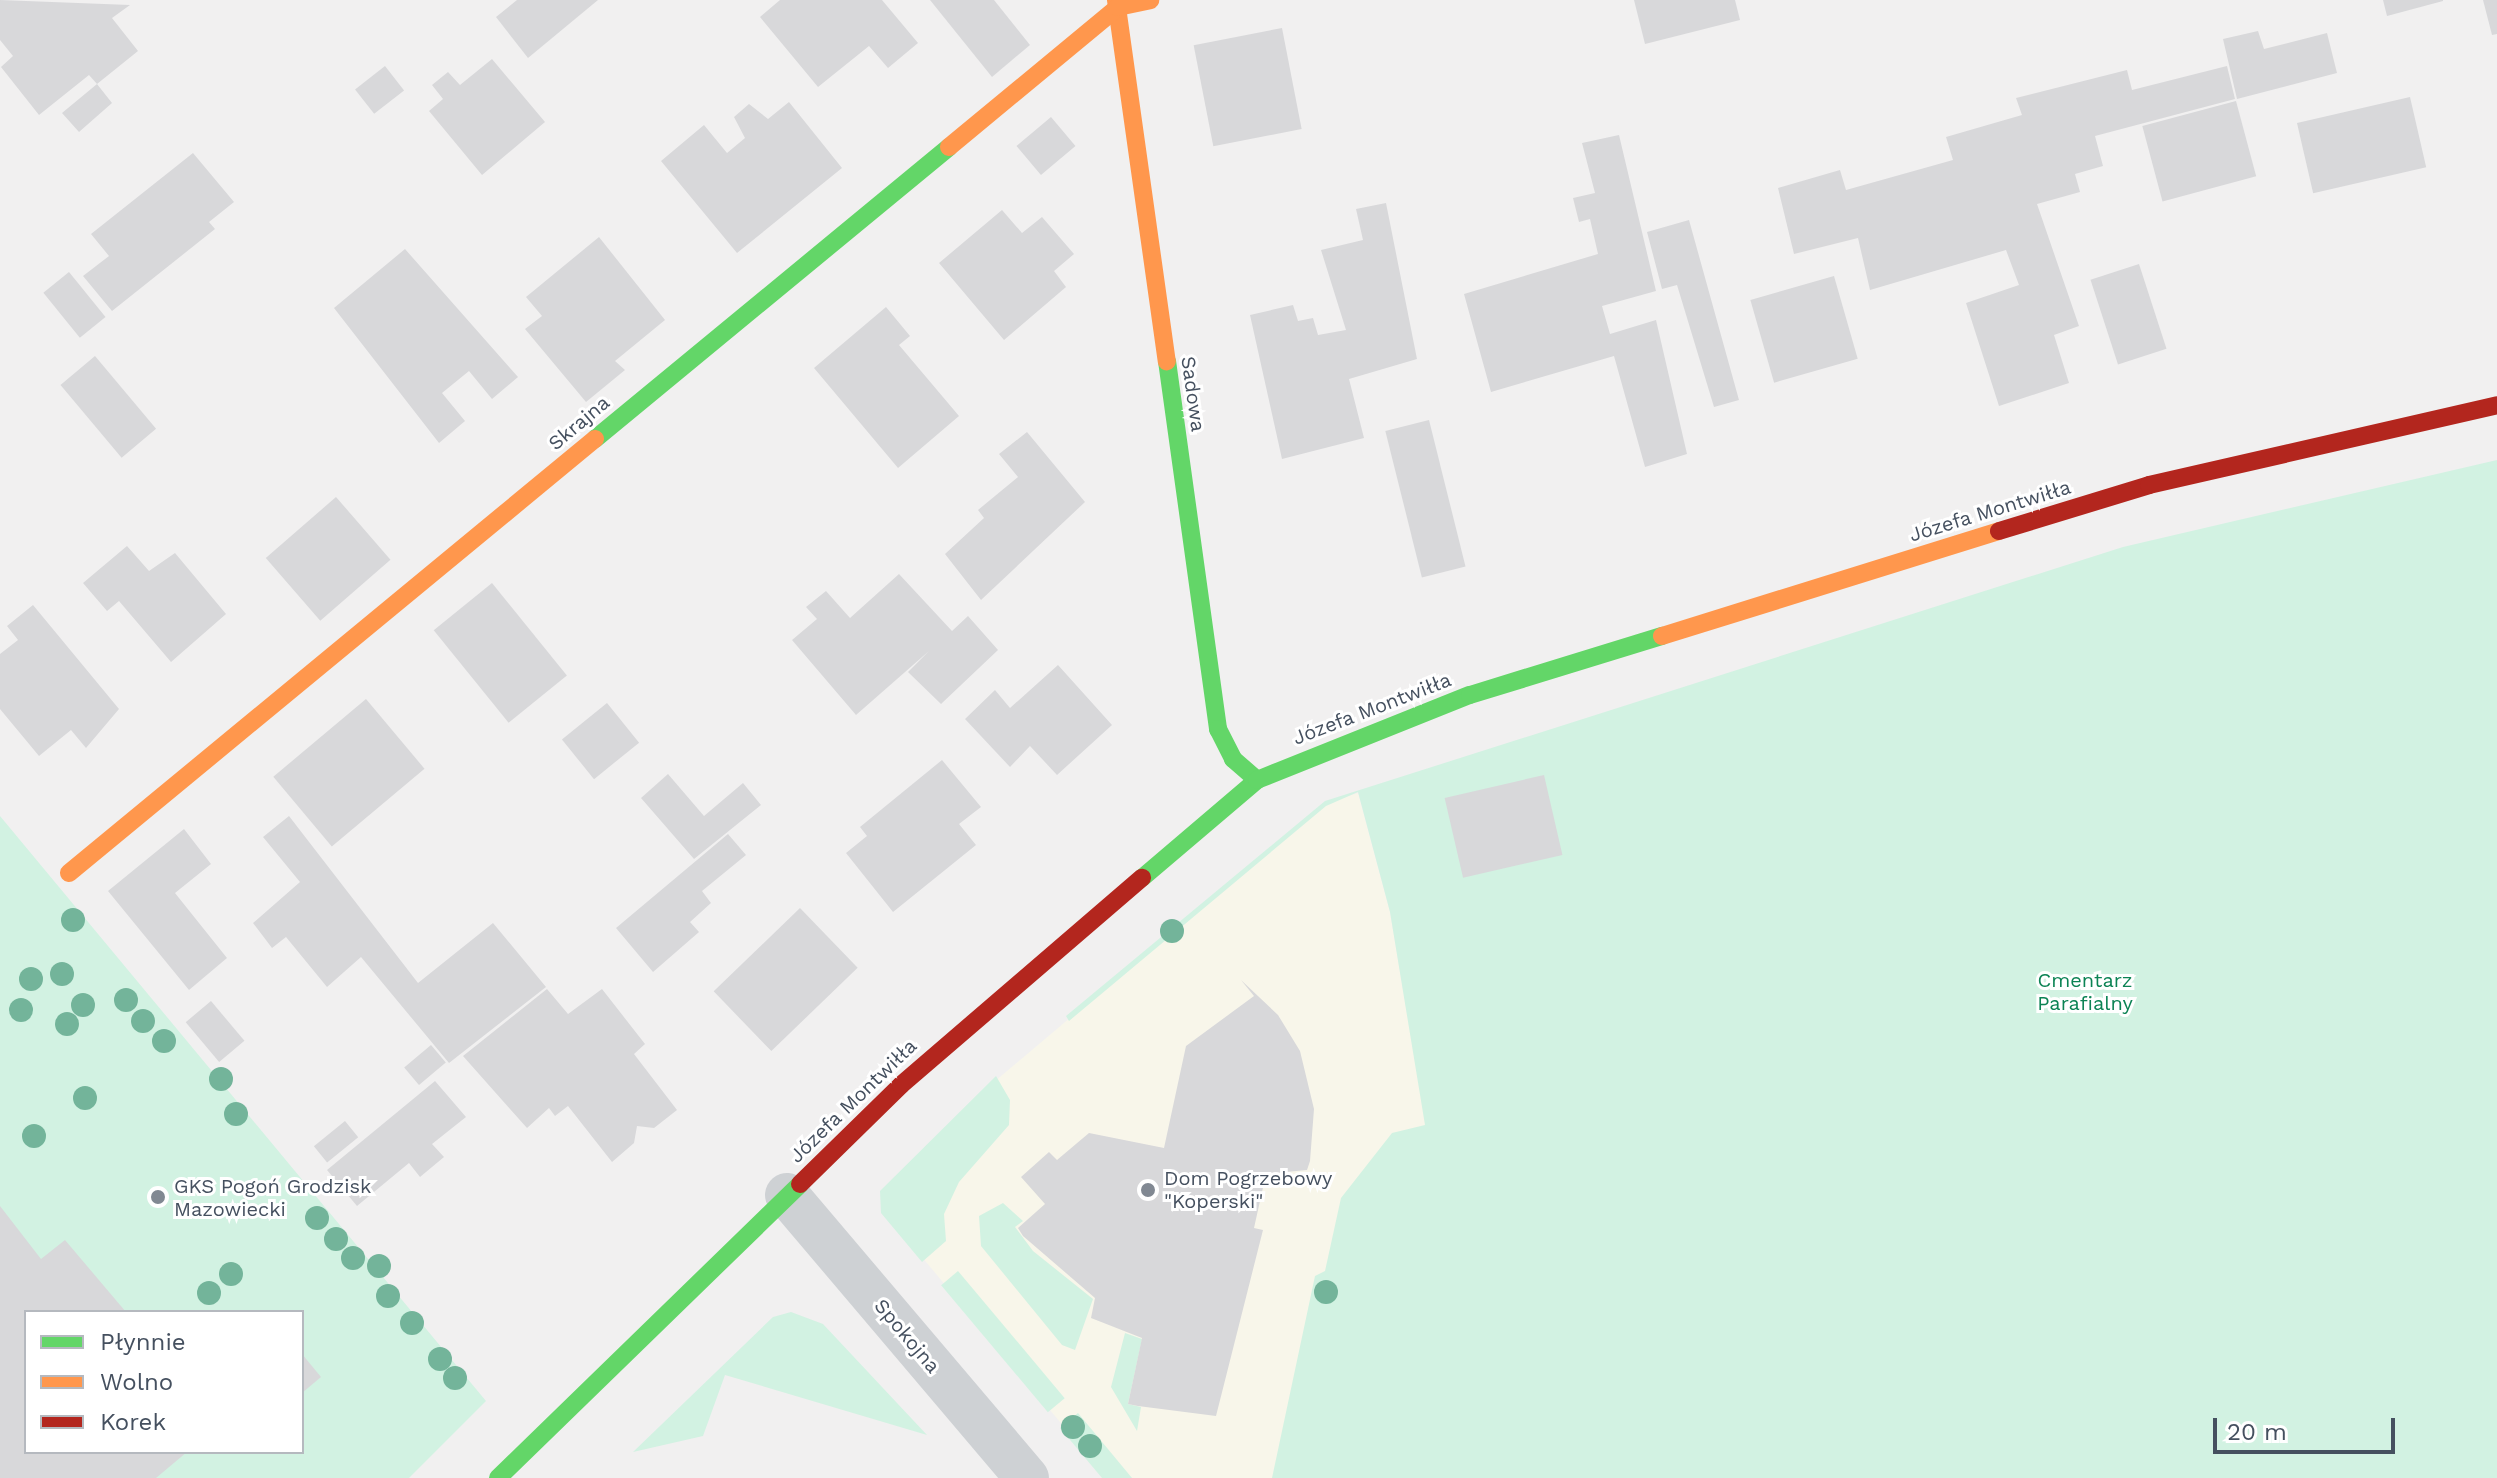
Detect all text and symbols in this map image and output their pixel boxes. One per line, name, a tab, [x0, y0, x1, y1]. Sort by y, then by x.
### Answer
street label: Sadowa	[1176, 355, 1210, 433]
street label: Skrajna	[544, 391, 614, 455]
street label: Józefa Montwiłła	[1906, 475, 2074, 547]
street label: Józefa Montwiłła	[1289, 668, 1455, 750]
park label: Cmentarz Parafialny	[2037, 968, 2133, 1015]
street label: Józefa Montwiłła	[784, 1034, 922, 1168]
place label: Dom Pogrzebowy "Koperski"	[1164, 1166, 1332, 1213]
place label: GKS Pogoń Grodzisk Mazowiecki	[174, 1174, 371, 1221]
marker: Dom Pogrzebowy "Koperski"	[1139, 1181, 1157, 1199]
marker: GKS Pogoń Grodzisk Mazowiecki	[149, 1188, 167, 1206]
street label: Spokojna	[869, 1294, 945, 1378]
legend	[24, 1310, 304, 1454]
text: Płynnie	[100, 1328, 186, 1356]
text: Wolno	[100, 1368, 173, 1396]
scale bar	[2217, 1402, 2399, 1452]
text: Korek	[100, 1408, 166, 1436]
text: 20 m	[2227, 1418, 2287, 1446]

